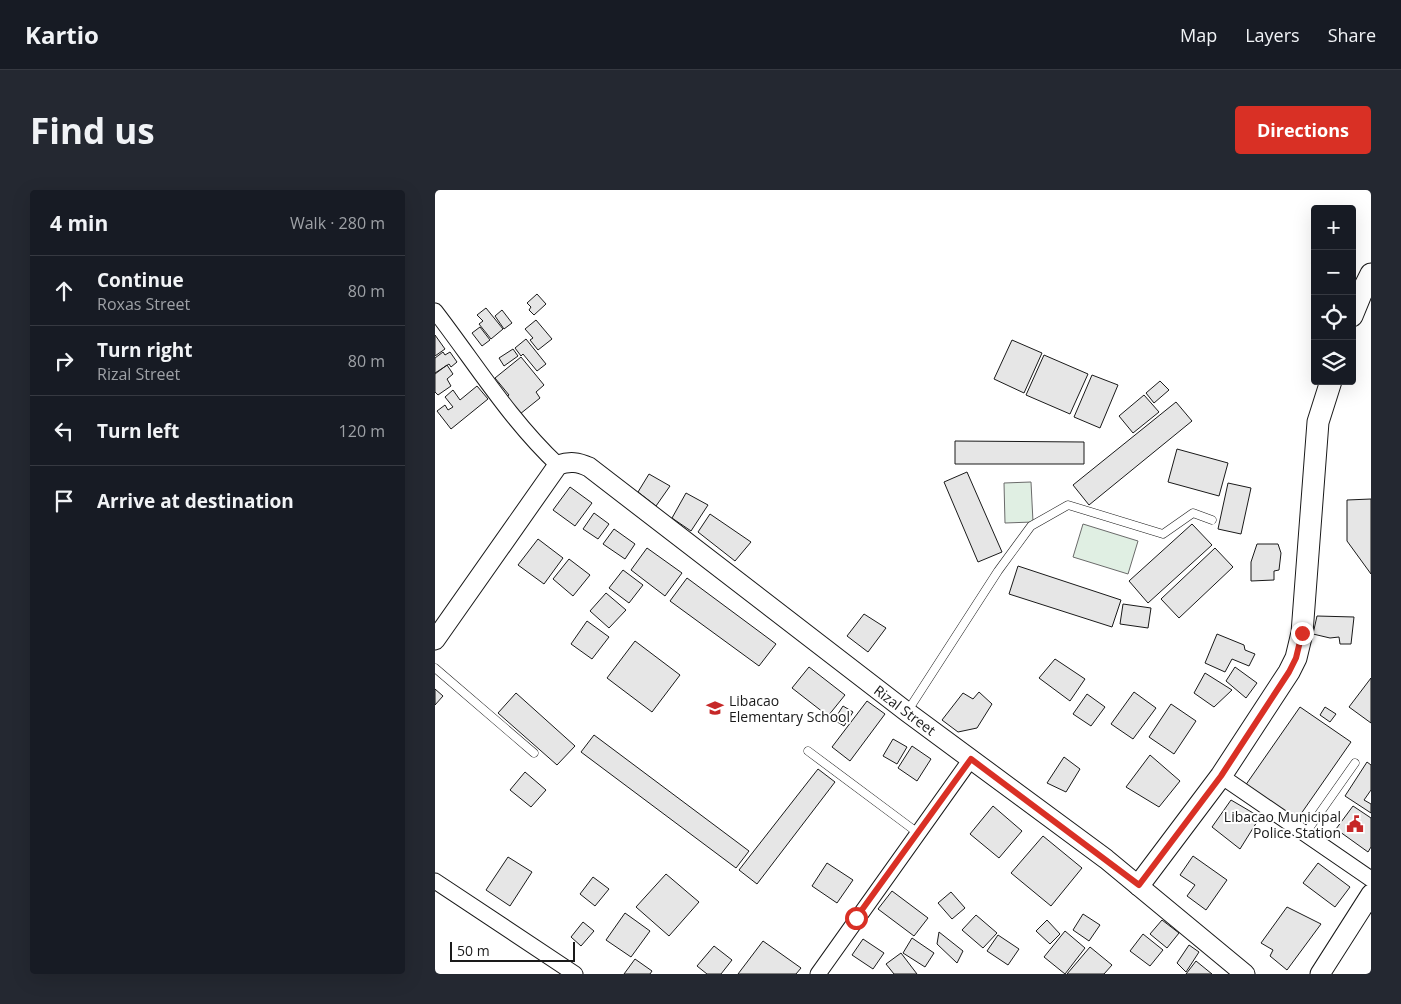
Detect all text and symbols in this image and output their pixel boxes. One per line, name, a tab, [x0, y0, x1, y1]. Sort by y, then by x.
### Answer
text: Kartio	[25, 18, 99, 51]
text: Map	[1180, 23, 1217, 47]
text: Layers	[1245, 23, 1300, 47]
text: Share	[1328, 23, 1376, 47]
button: Directions	[1235, 106, 1371, 154]
text: Find us	[30, 107, 155, 154]
map controls	[1311, 205, 1356, 385]
button: +	[1311, 205, 1356, 250]
text: 4 min	[50, 209, 108, 237]
text: Walk · 280 m	[290, 212, 385, 234]
button: −	[1311, 250, 1356, 295]
text: Continue	[97, 267, 184, 293]
icon: ahead	[50, 277, 78, 305]
text: 80 m	[348, 280, 385, 302]
text: Roxas Street	[97, 293, 190, 315]
button: locate	[1311, 295, 1356, 340]
text: Turn right	[97, 337, 192, 363]
button: layers	[1311, 340, 1356, 385]
icon: right	[50, 347, 78, 375]
text: 80 m	[348, 350, 385, 372]
text: Rizal Street	[97, 363, 180, 385]
icon: left	[50, 417, 78, 445]
text: Turn left	[97, 418, 179, 444]
text: 120 m	[339, 420, 385, 442]
icon: arrive	[50, 487, 78, 515]
text: Arrive at destination	[97, 488, 294, 514]
route end	[1291, 622, 1314, 645]
street label: Rizal Street	[870, 681, 940, 739]
place label: Libacao Elementary School	[729, 691, 850, 726]
school or university icon: Libacao Elementary School	[705, 698, 725, 718]
place label: Libacao Municipal Police Station	[1224, 807, 1341, 842]
public building icon: Libacao Municipal Police Station	[1345, 814, 1365, 834]
route start	[845, 907, 868, 930]
scale bar	[450, 939, 575, 962]
text: 50 m	[457, 941, 490, 960]

